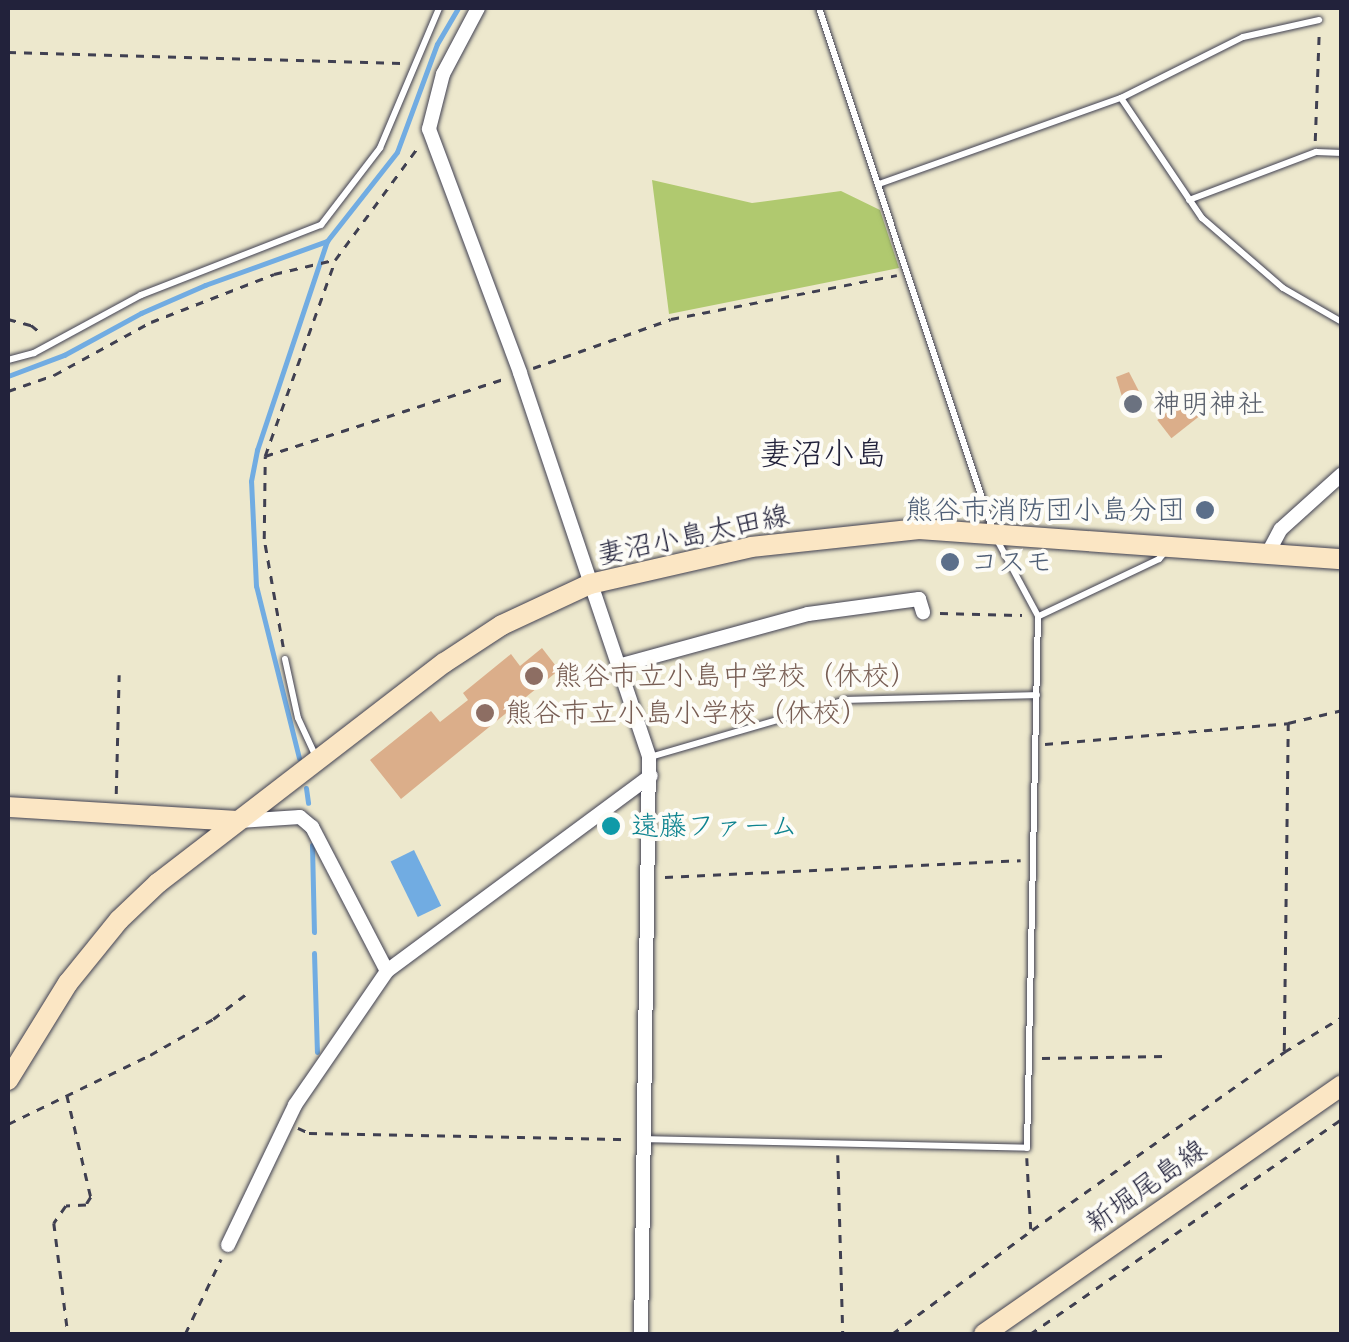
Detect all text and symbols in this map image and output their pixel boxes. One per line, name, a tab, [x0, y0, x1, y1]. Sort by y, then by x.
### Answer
place label: 神明神社	[1153, 387, 1265, 421]
marker: 神明神社	[1122, 393, 1144, 415]
district label: 妻沼小島	[759, 435, 887, 473]
place label: 熊谷市消防団小島分団	[905, 493, 1185, 527]
street label: 妻沼小島太田線	[594, 498, 792, 572]
marker: 熊谷市消防団小島分団	[1194, 499, 1216, 521]
place label: コスモ	[970, 545, 1054, 579]
marker: コスモ	[939, 551, 961, 573]
place label: 熊谷市立小島中学校（休校）	[554, 659, 918, 693]
marker: 熊谷市立小島中学校（休校）	[523, 665, 545, 687]
place label: 熊谷市立小島小学校（休校）	[505, 696, 869, 730]
marker: 熊谷市立小島小学校（休校）	[474, 702, 496, 724]
place label: 遠藤ファーム	[631, 809, 799, 843]
marker: 遠藤ファーム	[600, 815, 622, 837]
street label: 新堀尾島線	[1079, 1132, 1213, 1240]

